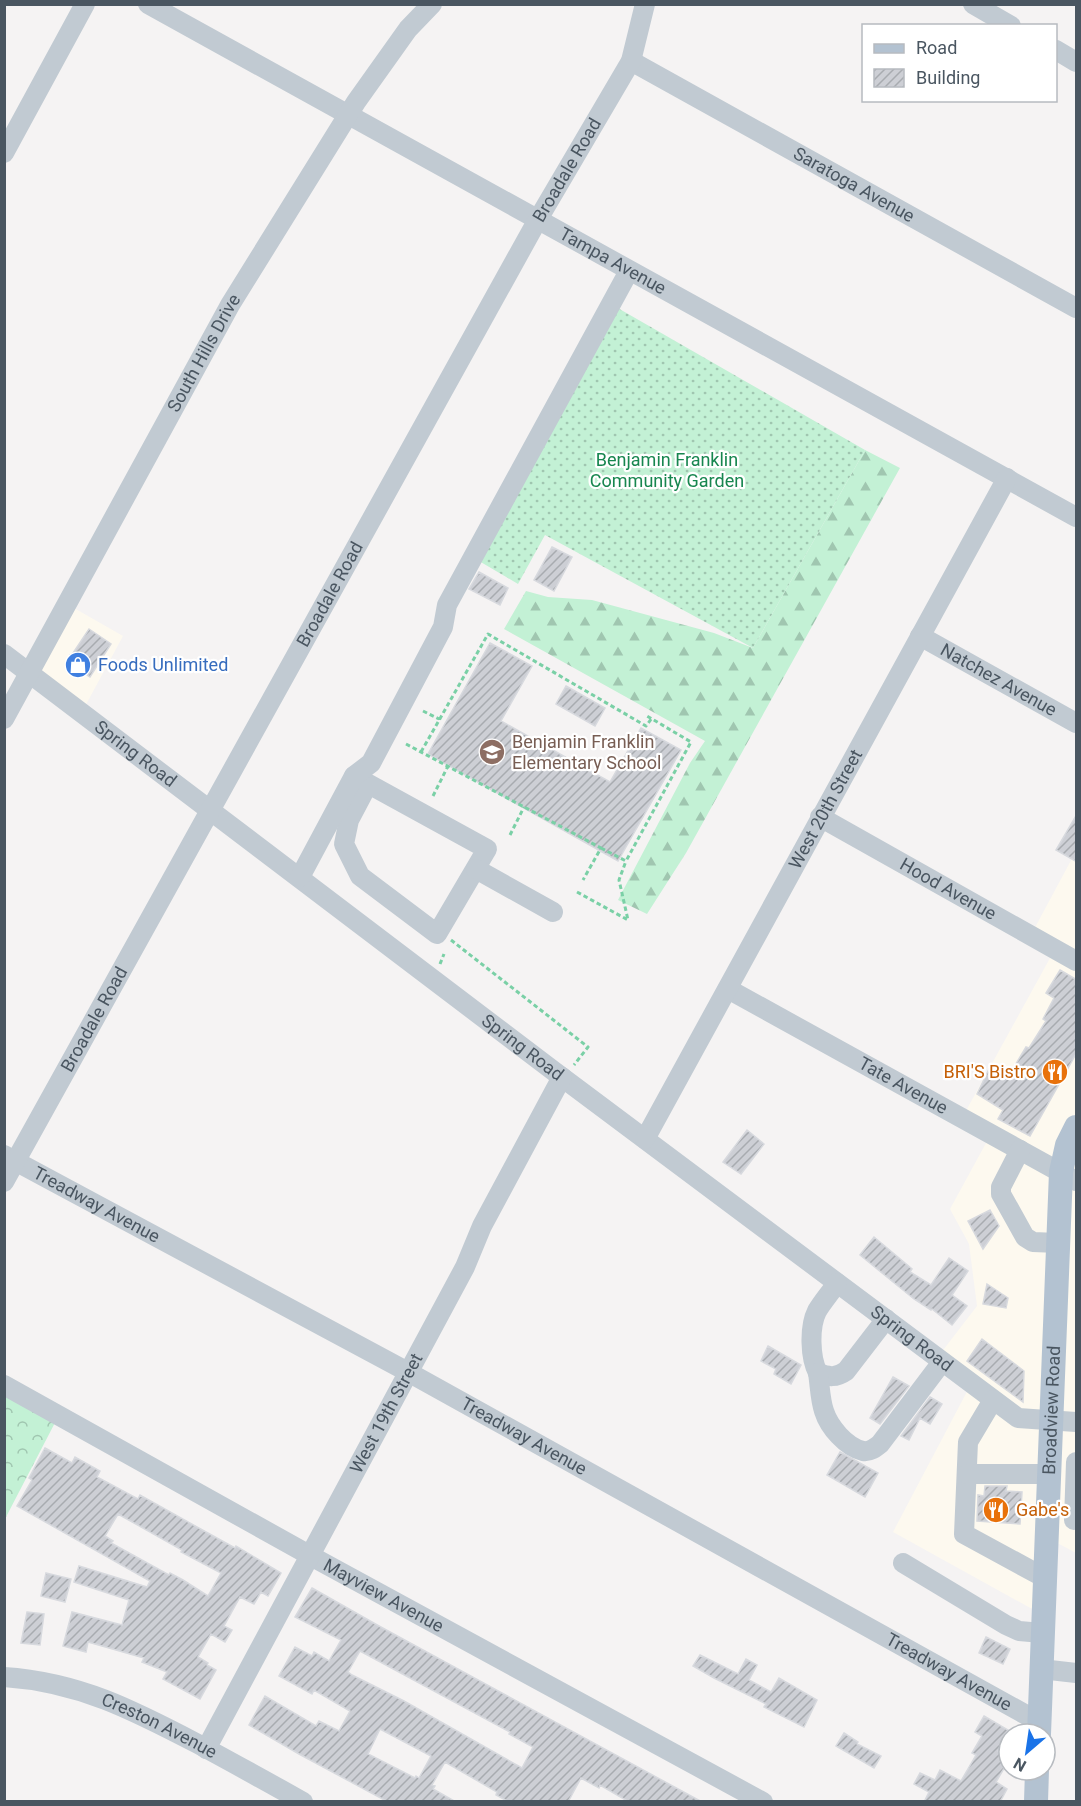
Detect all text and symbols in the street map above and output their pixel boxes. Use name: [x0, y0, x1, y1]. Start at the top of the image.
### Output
legend: [862, 24, 1057, 102]
text: Road: [916, 37, 957, 58]
text: Building: [916, 67, 980, 88]
street label: Broadale Road: [528, 114, 605, 226]
street label: Saratoga Avenue: [790, 142, 918, 226]
street label: Tampa Avenue: [556, 223, 670, 298]
street label: South Hills Drive: [163, 290, 244, 415]
park label: Benjamin Franklin Community Garden: [590, 449, 744, 491]
street label: Broadale Road: [292, 538, 367, 650]
street label: Natchez Avenue: [937, 639, 1061, 720]
shop icon: Foods Unlimited: [63, 650, 93, 680]
place label: Foods Unlimited: [98, 654, 228, 675]
street label: Spring Road: [91, 716, 181, 791]
place label: Benjamin Franklin Elementary School: [512, 731, 661, 773]
school or university icon: Benjamin Franklin Elementary School: [477, 737, 507, 767]
street label: West 20th Street: [784, 746, 866, 872]
street label: Hood Avenue: [897, 853, 1000, 924]
street label: Broadale Road: [56, 963, 131, 1075]
street label: Spring Road: [478, 1009, 568, 1085]
street label: Tate Avenue: [855, 1052, 951, 1118]
restaurant icon: BRI'S Bistro: [1040, 1057, 1070, 1087]
place label: BRI'S Bistro: [944, 1061, 1036, 1082]
street label: Treadway Avenue: [30, 1162, 164, 1247]
street label: Spring Road: [867, 1301, 957, 1376]
street label: Broadview Road: [1038, 1345, 1064, 1475]
street label: West 19th Street: [345, 1350, 427, 1477]
street label: Treadway Avenue: [457, 1392, 591, 1479]
restaurant icon: Gabe's: [981, 1495, 1011, 1525]
place label: Gabe's: [1016, 1499, 1069, 1520]
street label: Mayview Avenue: [320, 1554, 447, 1636]
street label: Treadway Avenue: [882, 1628, 1016, 1715]
street label: Creston Avenue: [99, 1688, 221, 1762]
north arrow: [997, 1722, 1057, 1782]
text: N: [1010, 1754, 1030, 1776]

